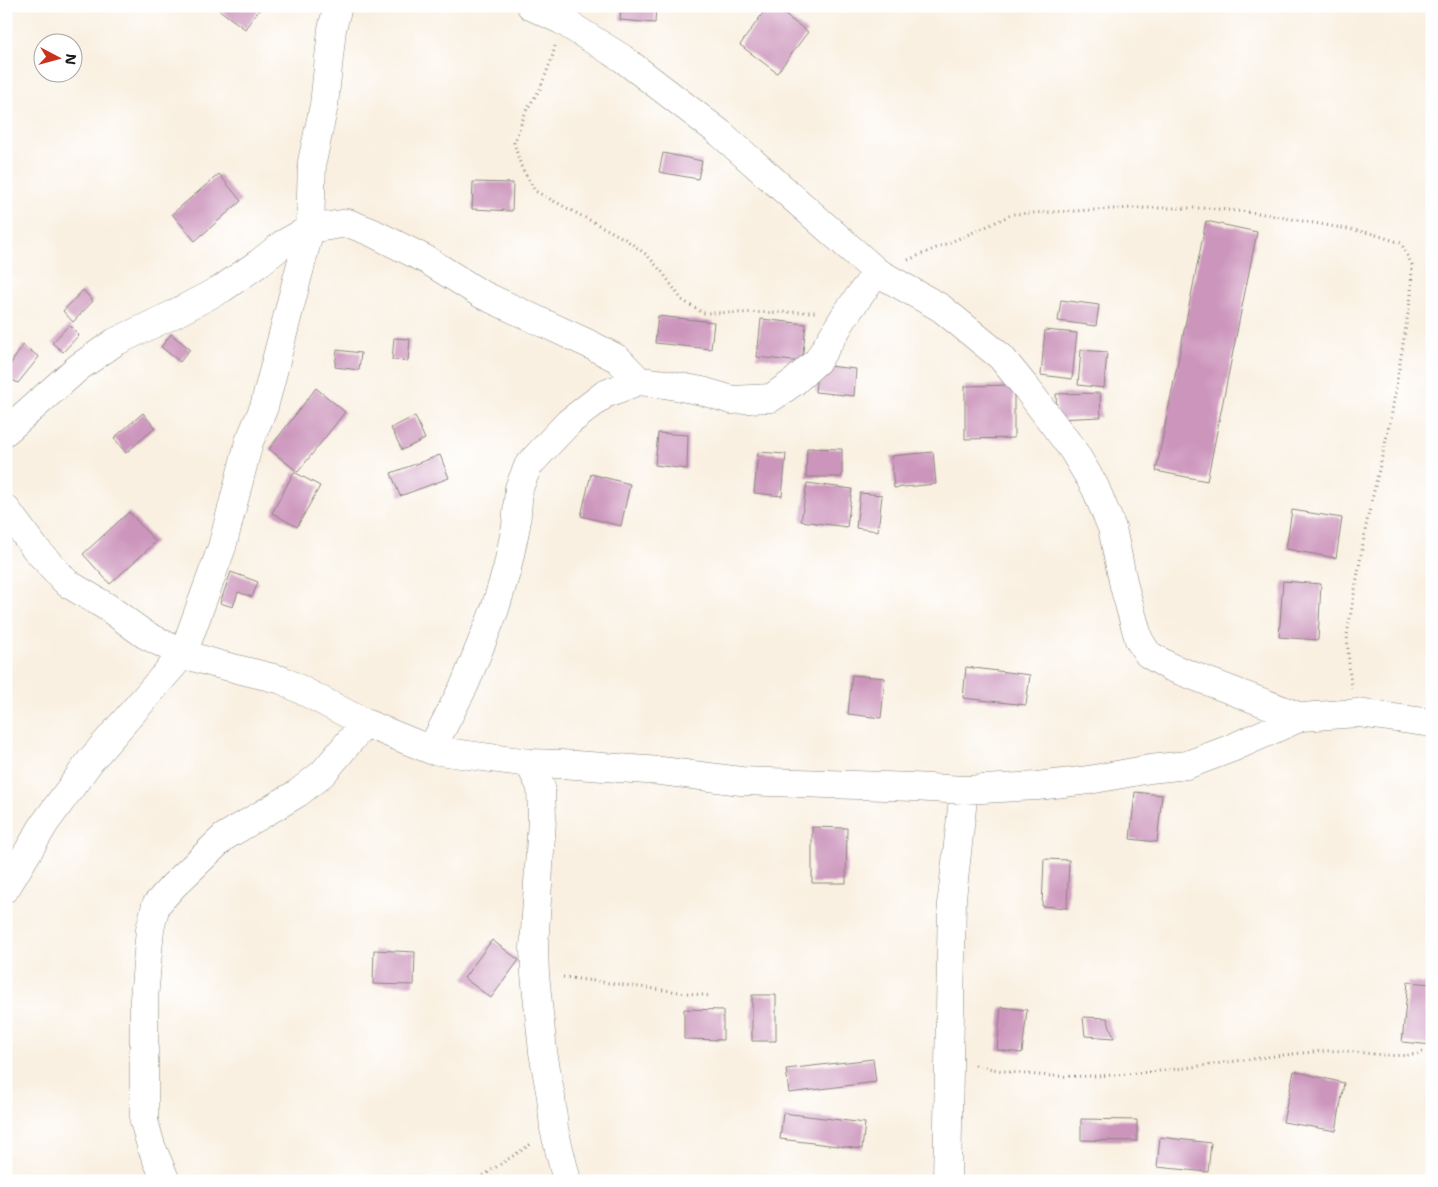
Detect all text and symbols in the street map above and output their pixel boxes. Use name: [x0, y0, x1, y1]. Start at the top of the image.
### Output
north arrow: [32, 32, 82, 82]
text: N: [61, 53, 80, 66]

